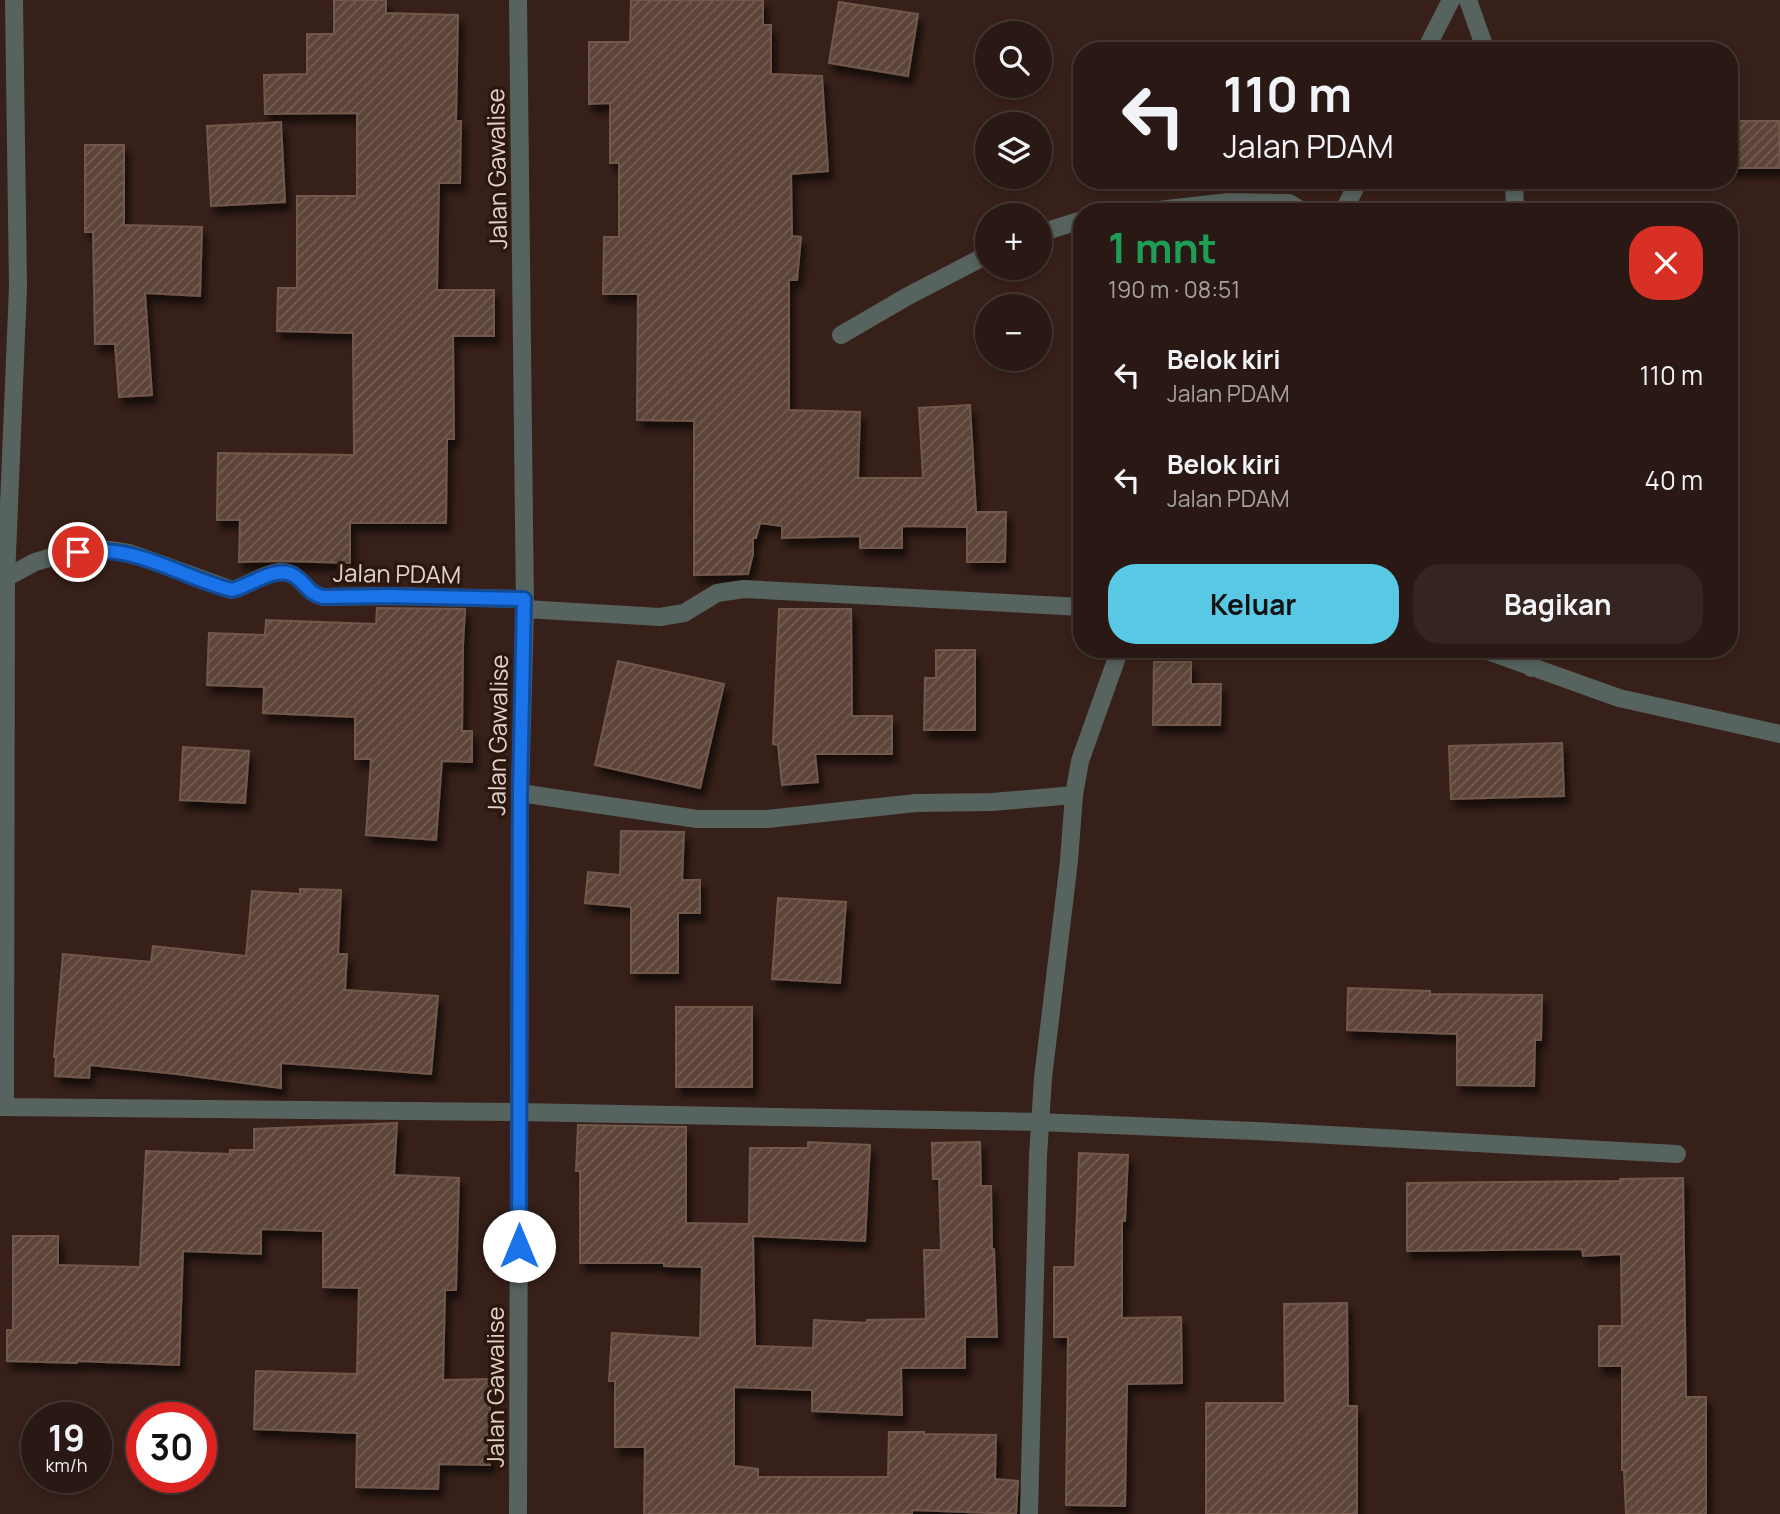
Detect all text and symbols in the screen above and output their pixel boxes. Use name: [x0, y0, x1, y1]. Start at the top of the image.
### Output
map controls: [975, 21, 1052, 371]
button: search: [975, 21, 1052, 98]
text: 110 m: [1223, 60, 1352, 127]
icon: left: [1108, 70, 1199, 161]
street label: Jalan Gawalise: [478, 88, 514, 250]
button: layers: [975, 112, 1052, 189]
text: Jalan PDAM: [1223, 124, 1394, 168]
button: +: [975, 203, 1052, 280]
text: 1 mnt: [1108, 218, 1217, 276]
button: close: [1629, 226, 1703, 300]
text: 190 m · 08:51: [1108, 273, 1240, 305]
button: −: [975, 294, 1052, 371]
text: Belok kiri: [1167, 341, 1281, 377]
icon: left: [1108, 356, 1146, 394]
text: 110 m: [1640, 357, 1703, 393]
text: Jalan PDAM: [1167, 377, 1290, 409]
text: Belok kiri: [1167, 446, 1281, 482]
icon: left: [1108, 461, 1146, 499]
text: 40 m: [1645, 462, 1703, 498]
text: Jalan PDAM: [1167, 482, 1290, 514]
pin: [48, 522, 108, 582]
icon: arrive: [59, 533, 97, 571]
street label: Jalan PDAM: [333, 555, 461, 591]
button: Keluar: [1108, 564, 1399, 644]
button: Bagikan: [1413, 564, 1703, 644]
street label: Jalan Gawalise: [479, 654, 515, 816]
position arrow: [482, 1209, 556, 1283]
street label: Jalan Gawalise: [478, 1306, 511, 1468]
speed limit sign: 30: [126, 1402, 217, 1493]
text: 19: [48, 1414, 85, 1462]
text: km/h: [46, 1453, 87, 1477]

